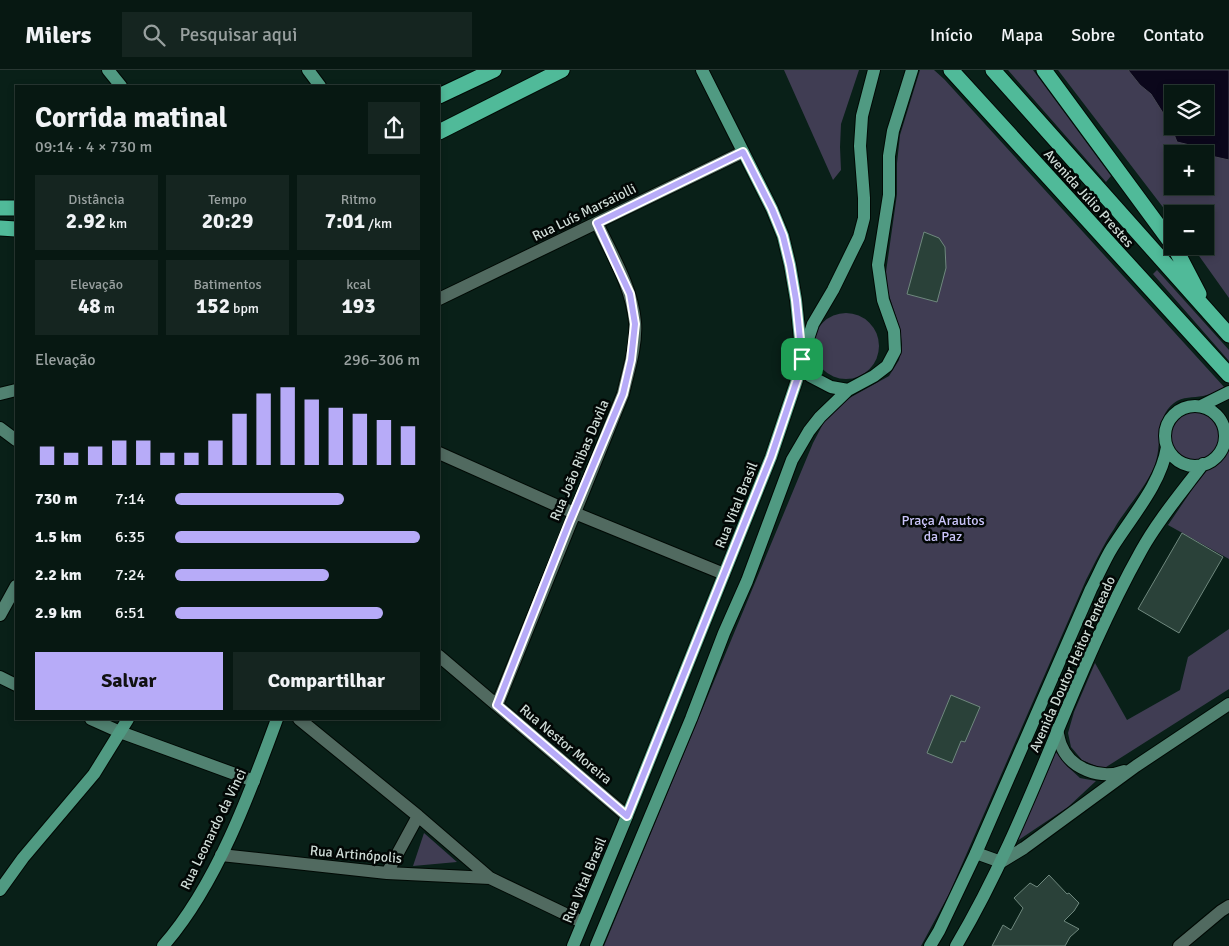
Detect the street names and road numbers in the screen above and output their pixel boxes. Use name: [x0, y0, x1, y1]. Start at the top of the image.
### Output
street label: Avenida Júlio Prestes: [1040, 146, 1137, 251]
street label: Rua Luís Marsaiolli: [530, 180, 639, 245]
street label: Rua João Ribas Davila: [546, 397, 613, 523]
street label: Rua Vital Brasil: [711, 460, 761, 551]
street label: Avenida Doutor Heitor Penteado: [1026, 573, 1119, 755]
street label: Rua Nestor Moreira: [516, 701, 615, 788]
street label: Rua Leonardo da Vinci: [177, 766, 250, 892]
street label: Rua Vital Brasil: [559, 835, 610, 926]
street label: Rua Artinópolis: [309, 842, 403, 867]

